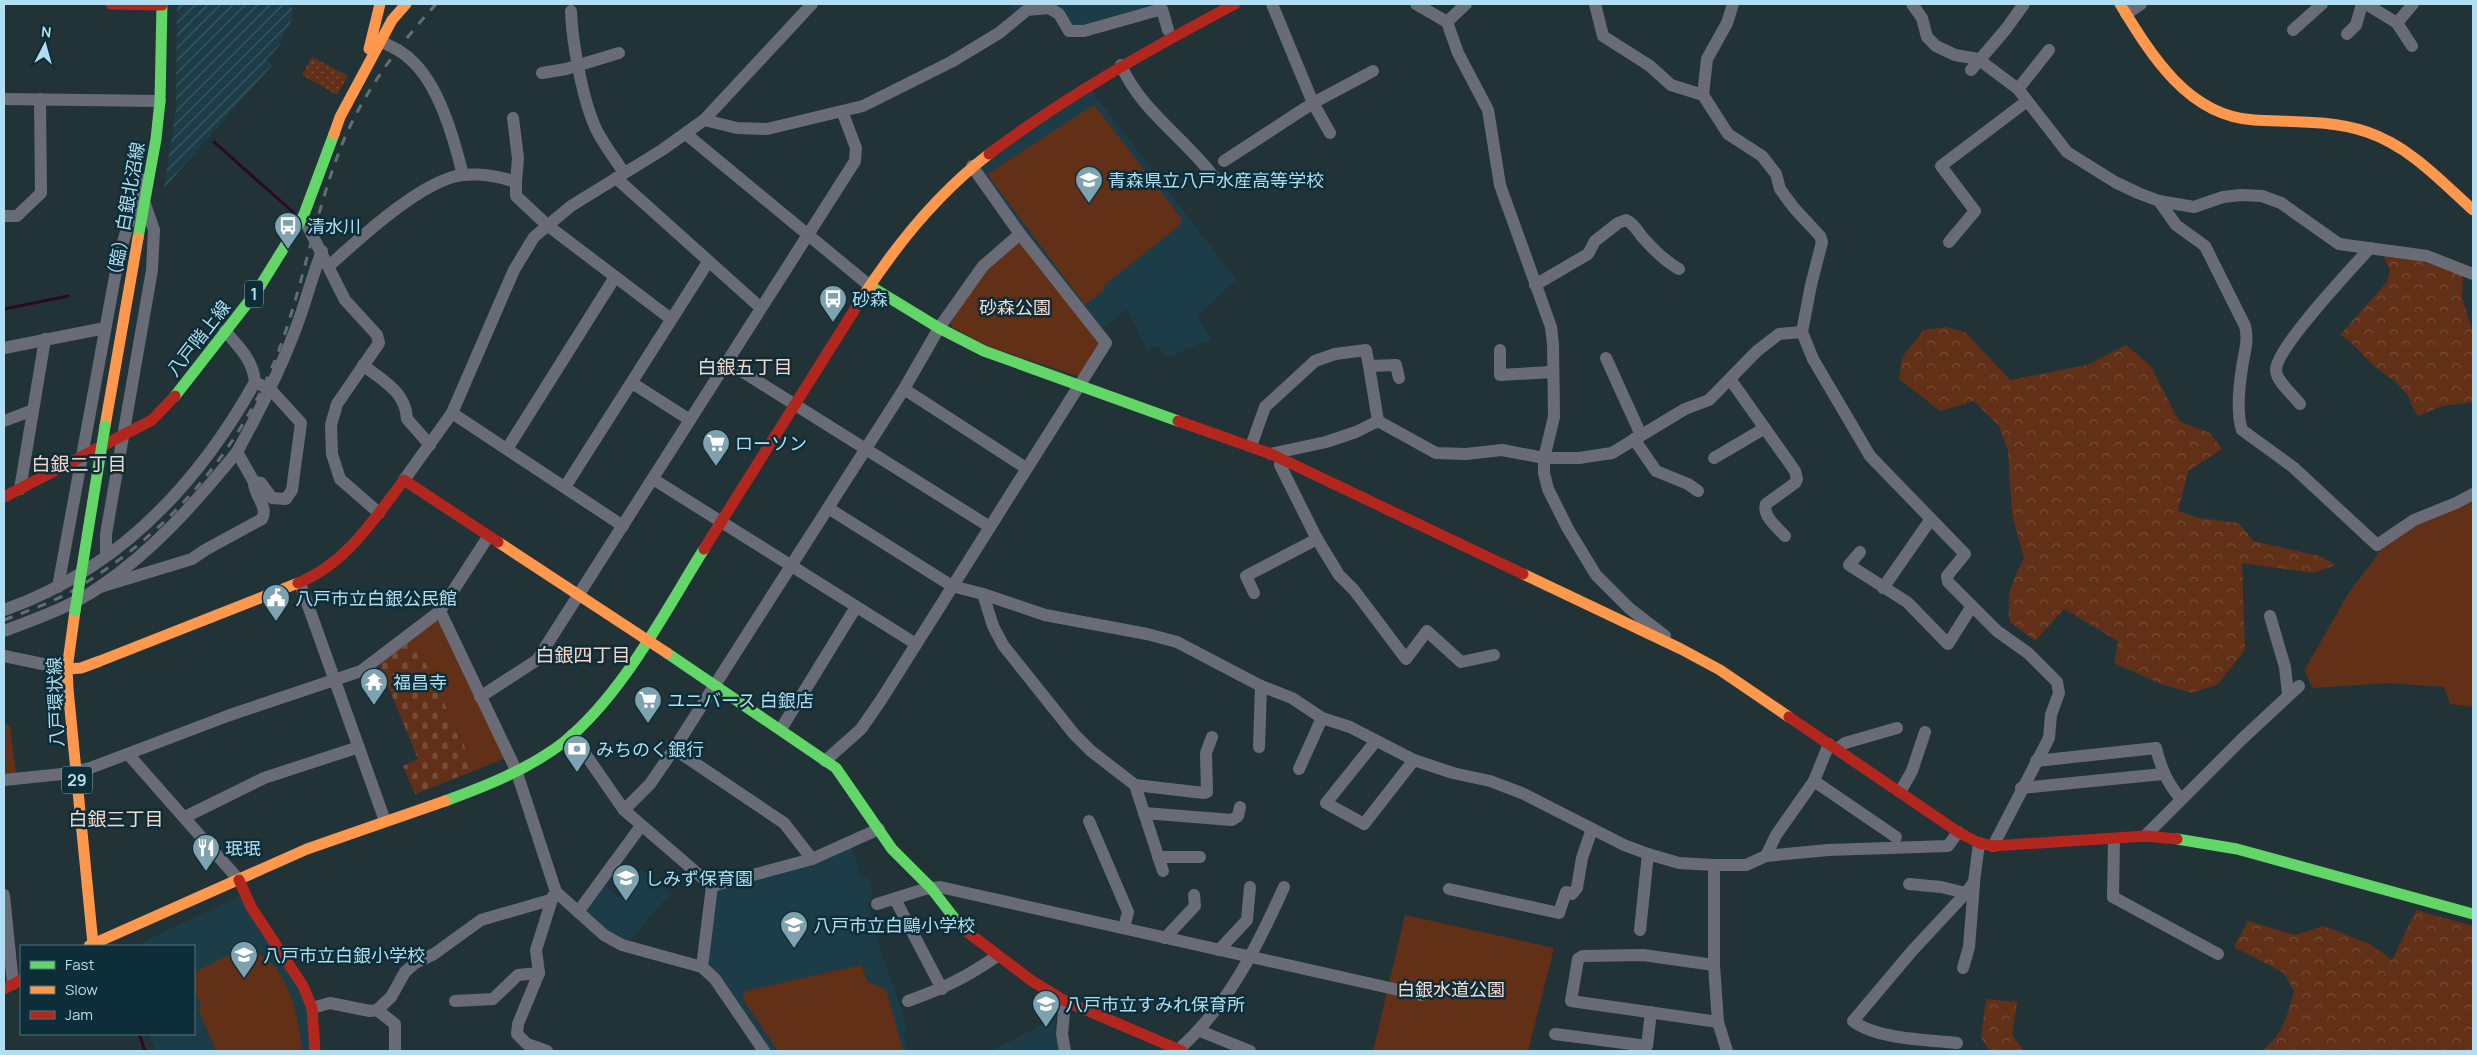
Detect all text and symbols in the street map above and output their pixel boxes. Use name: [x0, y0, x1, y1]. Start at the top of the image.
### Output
north arrow: [20, 20, 70, 70]
text: N: [40, 22, 52, 42]
street label: （臨）白銀北沼線: [101, 140, 149, 286]
school or university icon: 青森県立八戸水産高等学校: [1074, 165, 1104, 204]
place label: 青森県立八戸水産高等学校: [1108, 168, 1324, 192]
bus stop icon: 清水川: [273, 211, 303, 250]
place label: 清水川: [307, 214, 361, 238]
road number: 1: [245, 280, 263, 308]
bus stop icon: 砂森: [818, 284, 848, 323]
place label: 砂森: [852, 287, 888, 311]
street label: 八戸階上線: [161, 295, 235, 381]
park label: 砂森公園: [979, 295, 1051, 319]
district label: 白銀五丁目: [697, 354, 793, 380]
supermarket icon: ローソン: [701, 428, 731, 467]
place label: ローソン: [735, 431, 807, 455]
district label: 白銀二丁目: [31, 451, 127, 477]
public building icon: 八戸市立白銀公民館: [261, 583, 291, 622]
place label: 八戸市立白銀公民館: [295, 586, 457, 610]
district label: 白銀四丁目: [535, 642, 631, 668]
street label: 八戸環状線: [41, 657, 69, 747]
temple icon: 福昌寺: [359, 667, 389, 706]
place label: 福昌寺: [393, 670, 447, 694]
supermarket icon: ユニバース 白銀店: [633, 685, 663, 724]
place label: ユニバース 白銀店: [667, 688, 814, 712]
bank icon: みちのく銀行: [562, 734, 592, 773]
place label: みちのく銀行: [596, 737, 704, 761]
road number: 29: [62, 766, 92, 794]
district label: 白銀三丁目: [68, 806, 164, 832]
restaurant icon: 珉珉: [191, 833, 221, 872]
place label: 珉珉: [225, 836, 261, 860]
school or university icon: しみず保育園: [611, 863, 641, 902]
place label: しみず保育園: [645, 866, 753, 890]
school or university icon: 八戸市立白鷗小学校: [779, 910, 809, 949]
place label: 八戸市立白鷗小学校: [813, 913, 975, 937]
school or university icon: 八戸市立白銀小学校: [229, 940, 259, 979]
place label: 八戸市立白銀小学校: [263, 943, 425, 967]
legend: [20, 945, 195, 1035]
text: Fast: [65, 954, 94, 975]
park label: 白銀水道公園: [1397, 977, 1505, 1001]
text: Slow: [65, 979, 98, 1000]
school or university icon: 八戸市立すみれ保育所: [1031, 989, 1061, 1028]
place label: 八戸市立すみれ保育所: [1065, 992, 1245, 1016]
text: Jam: [65, 1004, 93, 1025]

